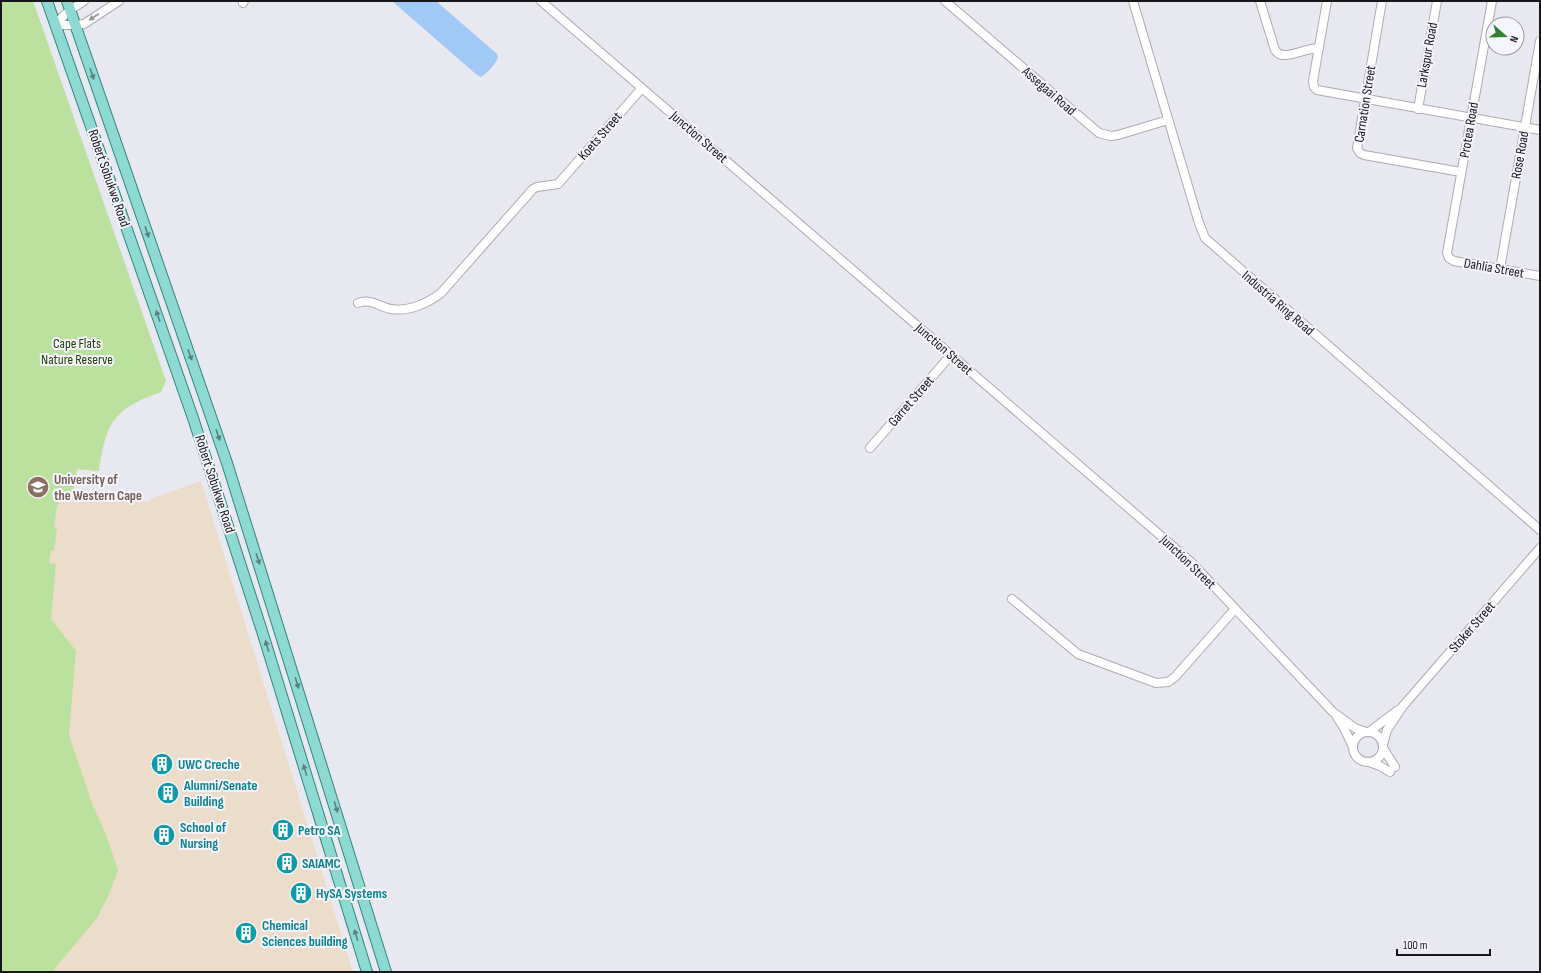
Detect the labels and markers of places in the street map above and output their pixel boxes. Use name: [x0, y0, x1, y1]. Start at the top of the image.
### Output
place label: University of the Western Cape: [54, 471, 142, 504]
school or university icon: University of the Western Cape: [25, 474, 51, 500]
building icon: UWC Creche: [149, 751, 175, 777]
place label: UWC Creche: [178, 756, 240, 773]
place label: Alumni/Senate Building: [183, 777, 258, 810]
building icon: Alumni/Senate Building: [155, 780, 181, 806]
building icon: Petro SA: [270, 817, 296, 843]
place label: School of Nursing: [180, 819, 227, 852]
building icon: School of Nursing: [151, 822, 177, 848]
place label: Petro SA: [298, 822, 341, 839]
building icon: SAIAMC: [274, 850, 300, 876]
place label: SAIAMC: [302, 855, 341, 872]
building icon: HySA Systems: [288, 880, 314, 906]
place label: HySA Systems: [316, 885, 387, 902]
place label: Chemical Sciences building: [262, 917, 348, 950]
building icon: Chemical Sciences building: [233, 920, 259, 946]

